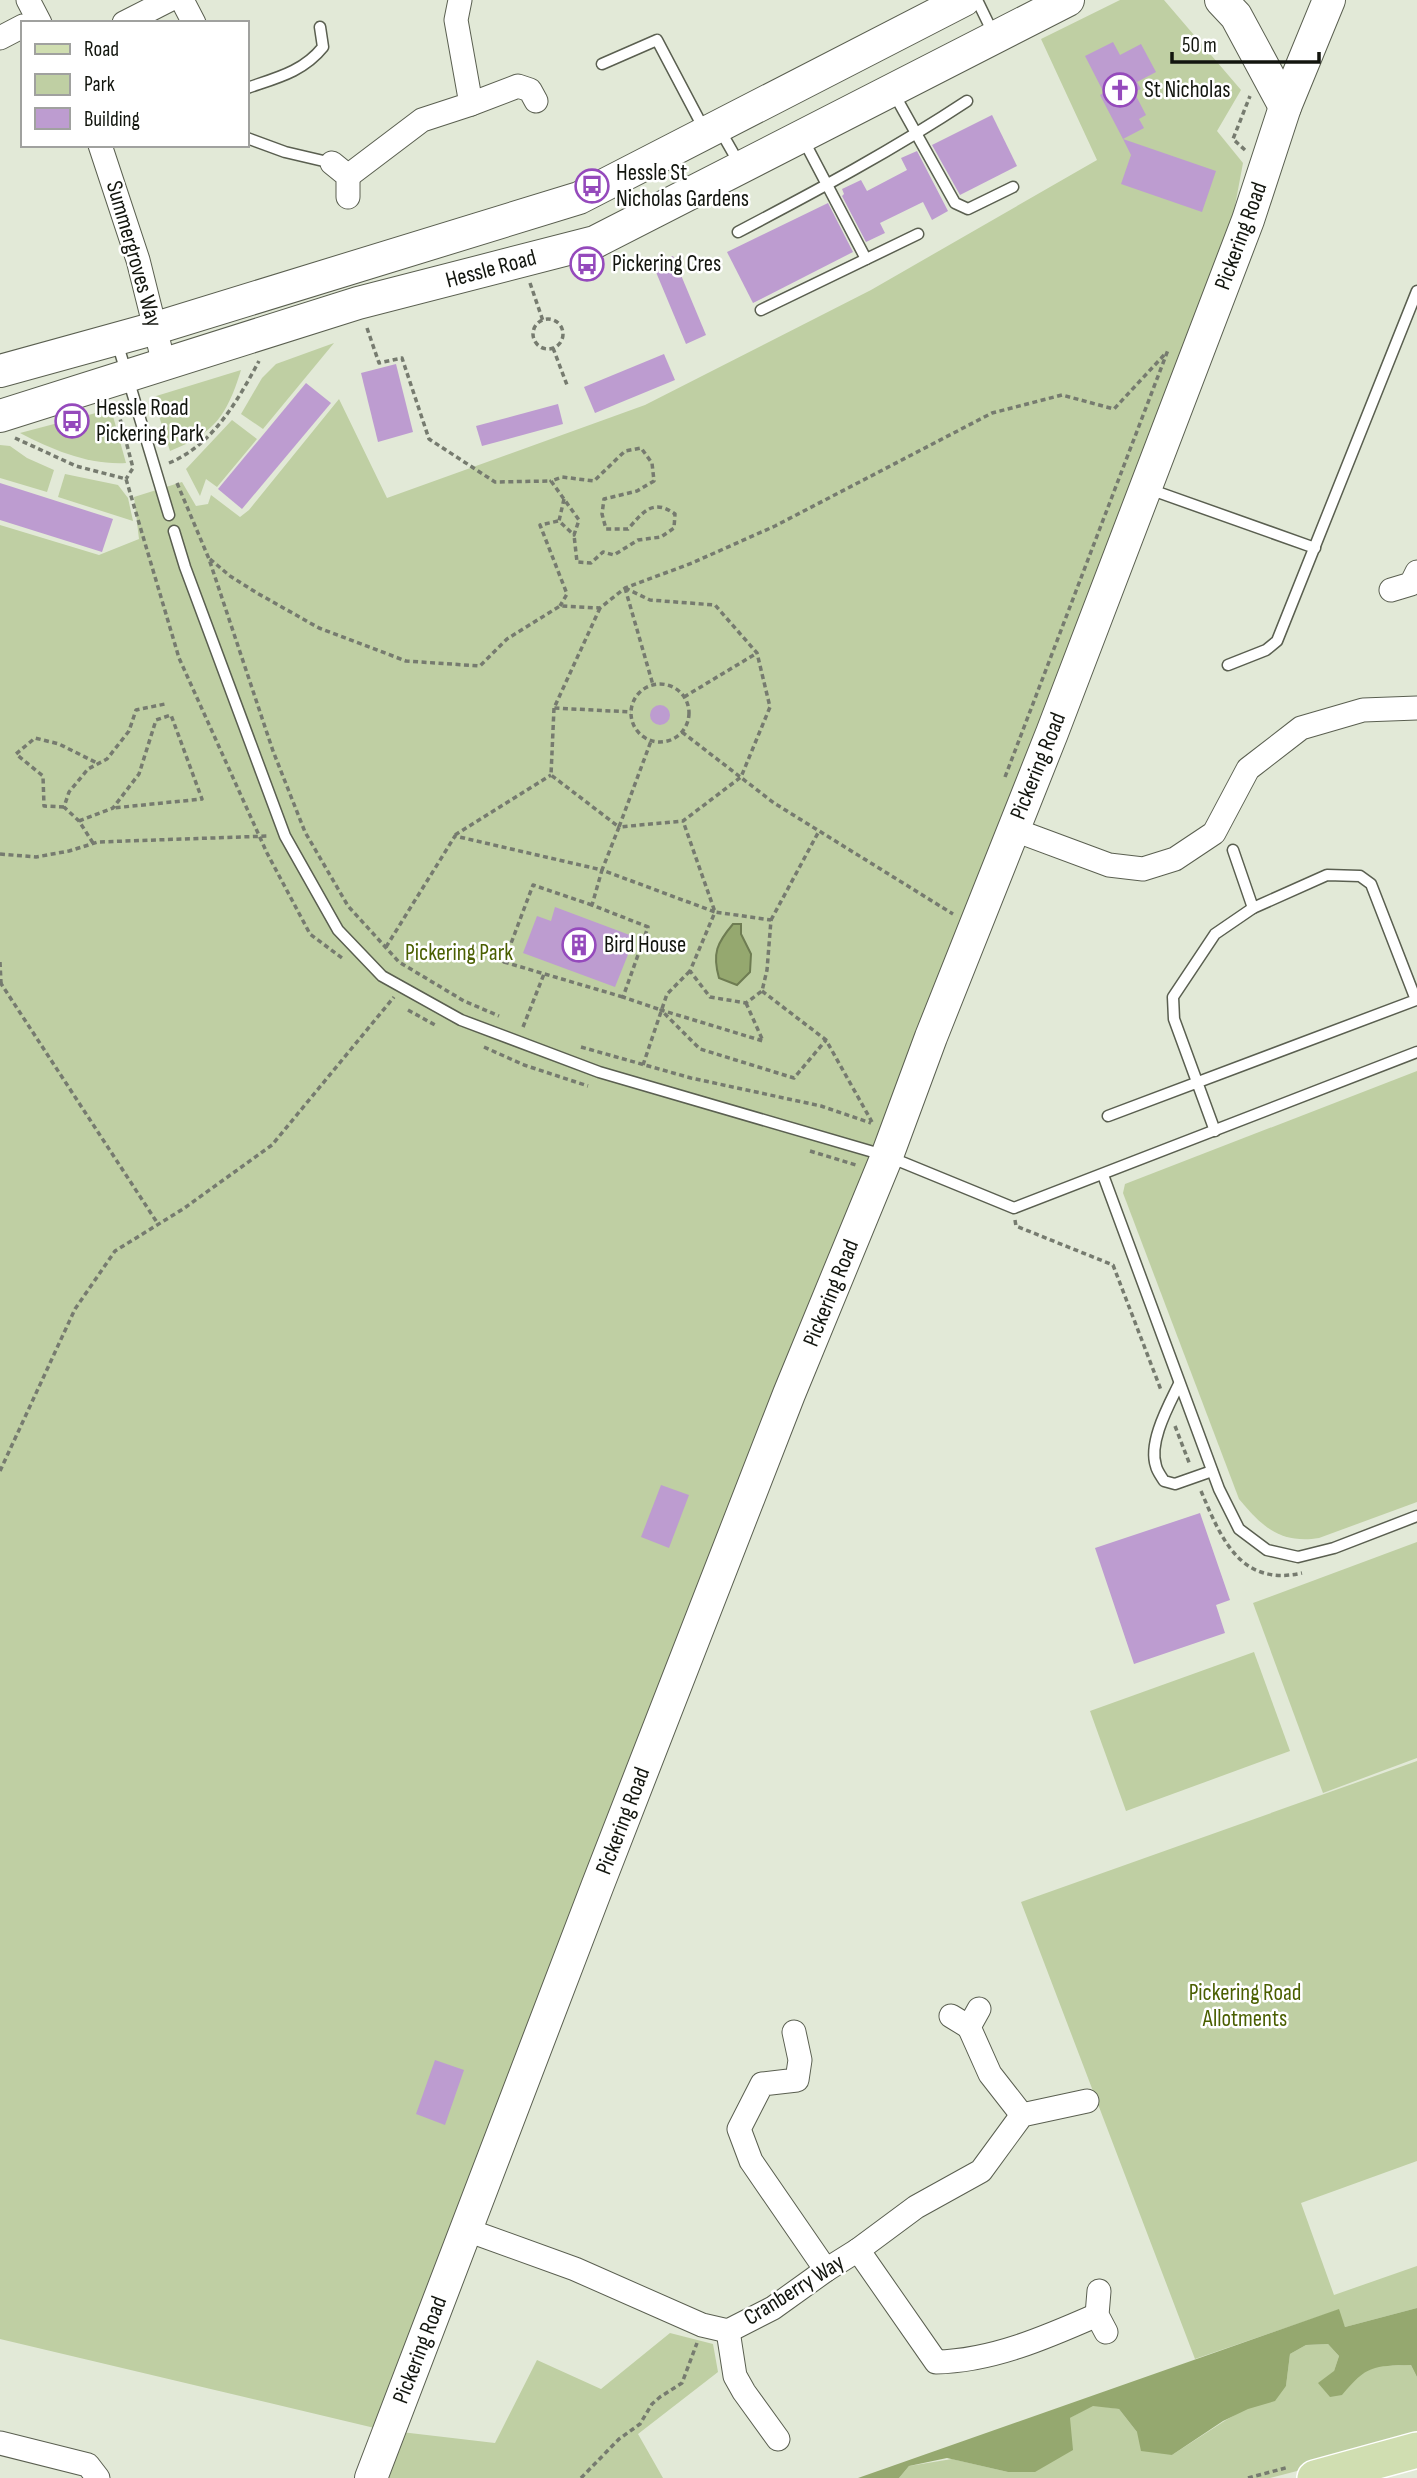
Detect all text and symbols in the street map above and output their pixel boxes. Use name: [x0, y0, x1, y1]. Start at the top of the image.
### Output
legend: [21, 21, 248, 147]
scale bar: [1172, 21, 1319, 65]
text: 50 m: [1182, 33, 1217, 58]
text: Road: [84, 37, 119, 62]
church icon: St Nicholas: [1101, 71, 1139, 109]
text: Park: [84, 72, 115, 97]
place label: St Nicholas: [1144, 76, 1231, 104]
text: Building: [84, 107, 140, 132]
place label: Hessle St Nicholas Gardens: [616, 159, 749, 213]
bus stop icon: Hessle St Nicholas Gardens: [573, 167, 611, 205]
street label: Summergroves Way: [100, 178, 168, 330]
street label: Pickering Road: [1209, 178, 1273, 294]
street label: Hessle Road: [443, 243, 539, 295]
bus stop icon: Pickering Cres: [568, 245, 606, 283]
place label: Pickering Cres: [612, 250, 721, 278]
place label: Hessle Road Pickering Park: [96, 394, 204, 448]
bus stop icon: Hessle Road Pickering Park: [53, 402, 91, 440]
street label: Pickering Road: [1004, 708, 1072, 824]
building icon: Bird House: [560, 926, 598, 964]
place label: Bird House: [604, 931, 686, 959]
park label: Pickering Park: [405, 939, 513, 967]
street label: Pickering Road: [797, 1235, 865, 1351]
street label: Pickering Road: [590, 1763, 656, 1879]
park label: Pickering Road Allotments: [1189, 1979, 1301, 2033]
street label: Cranberry Way: [739, 2248, 849, 2332]
street label: Pickering Road: [387, 2292, 453, 2408]

